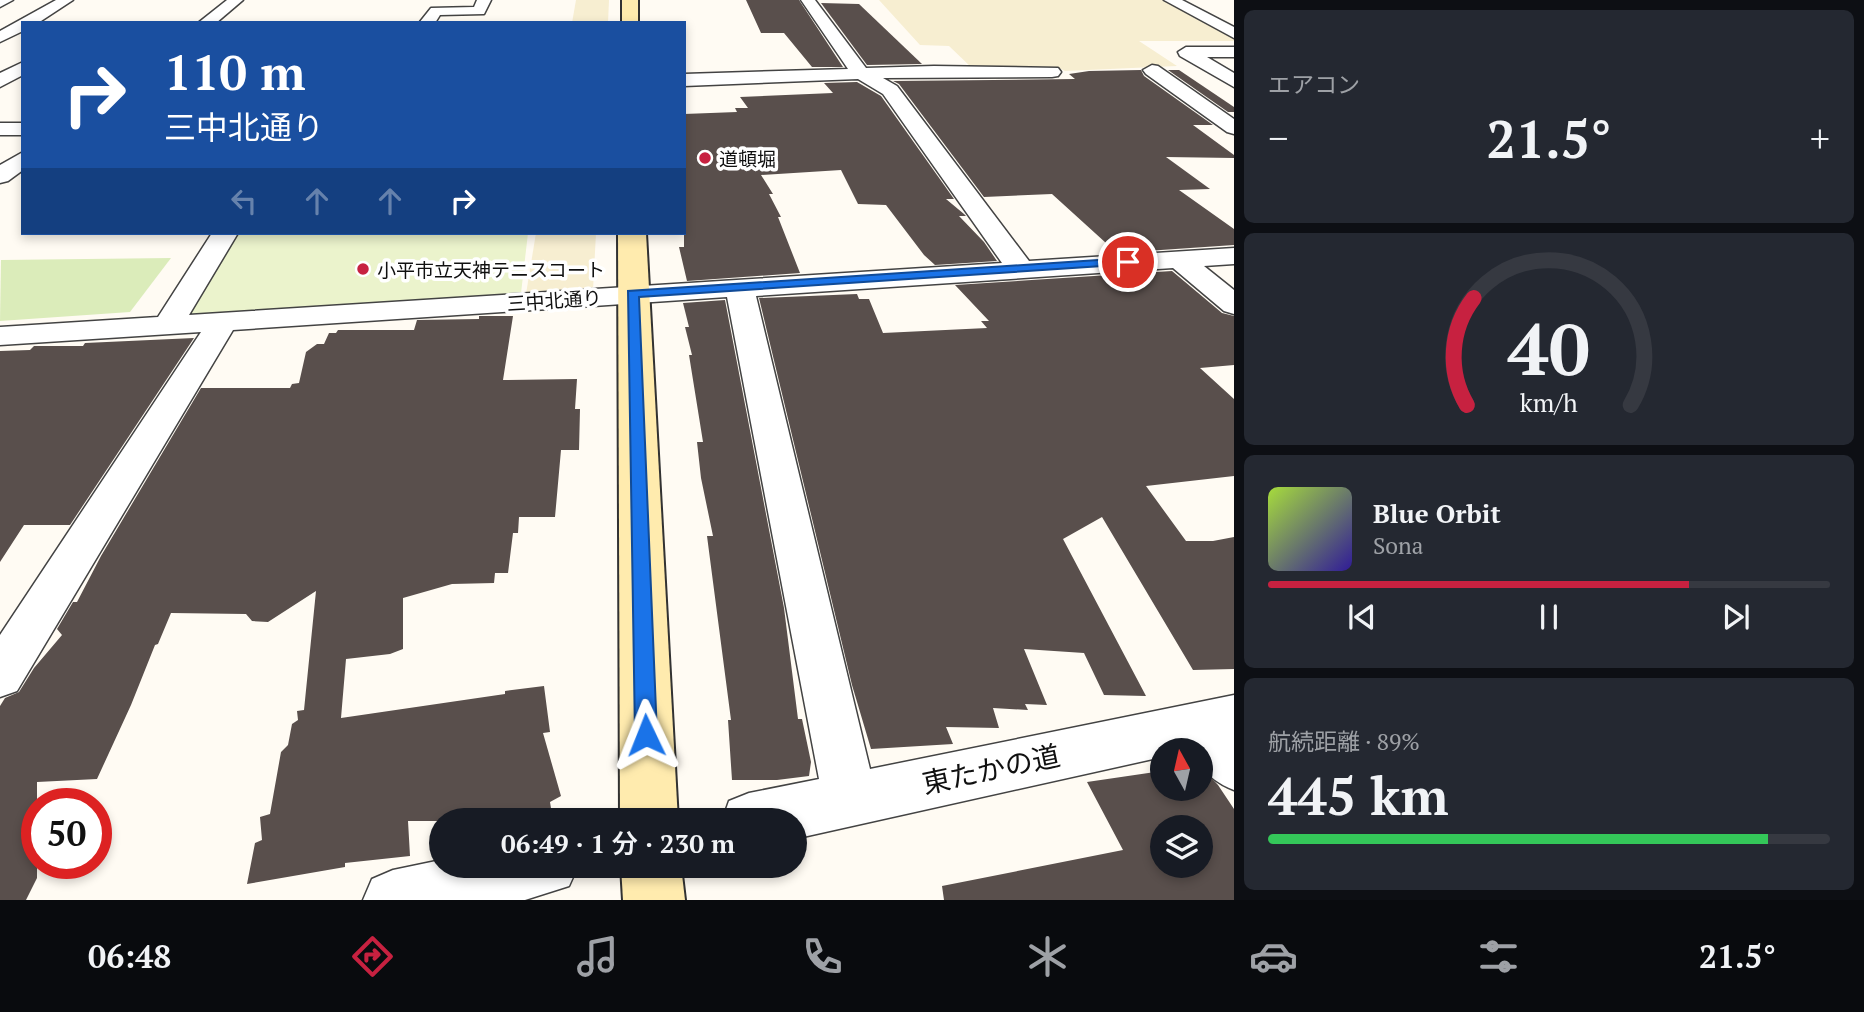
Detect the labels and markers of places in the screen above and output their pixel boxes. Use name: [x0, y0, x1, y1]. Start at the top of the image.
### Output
place label: 道頓堀: [719, 146, 776, 171]
marker: 道頓堀: [697, 150, 713, 166]
pin: [1098, 232, 1158, 292]
place label: 小平市立天神テニスコート: [377, 257, 605, 282]
marker: 小平市立天神テニスコート: [355, 261, 371, 277]

